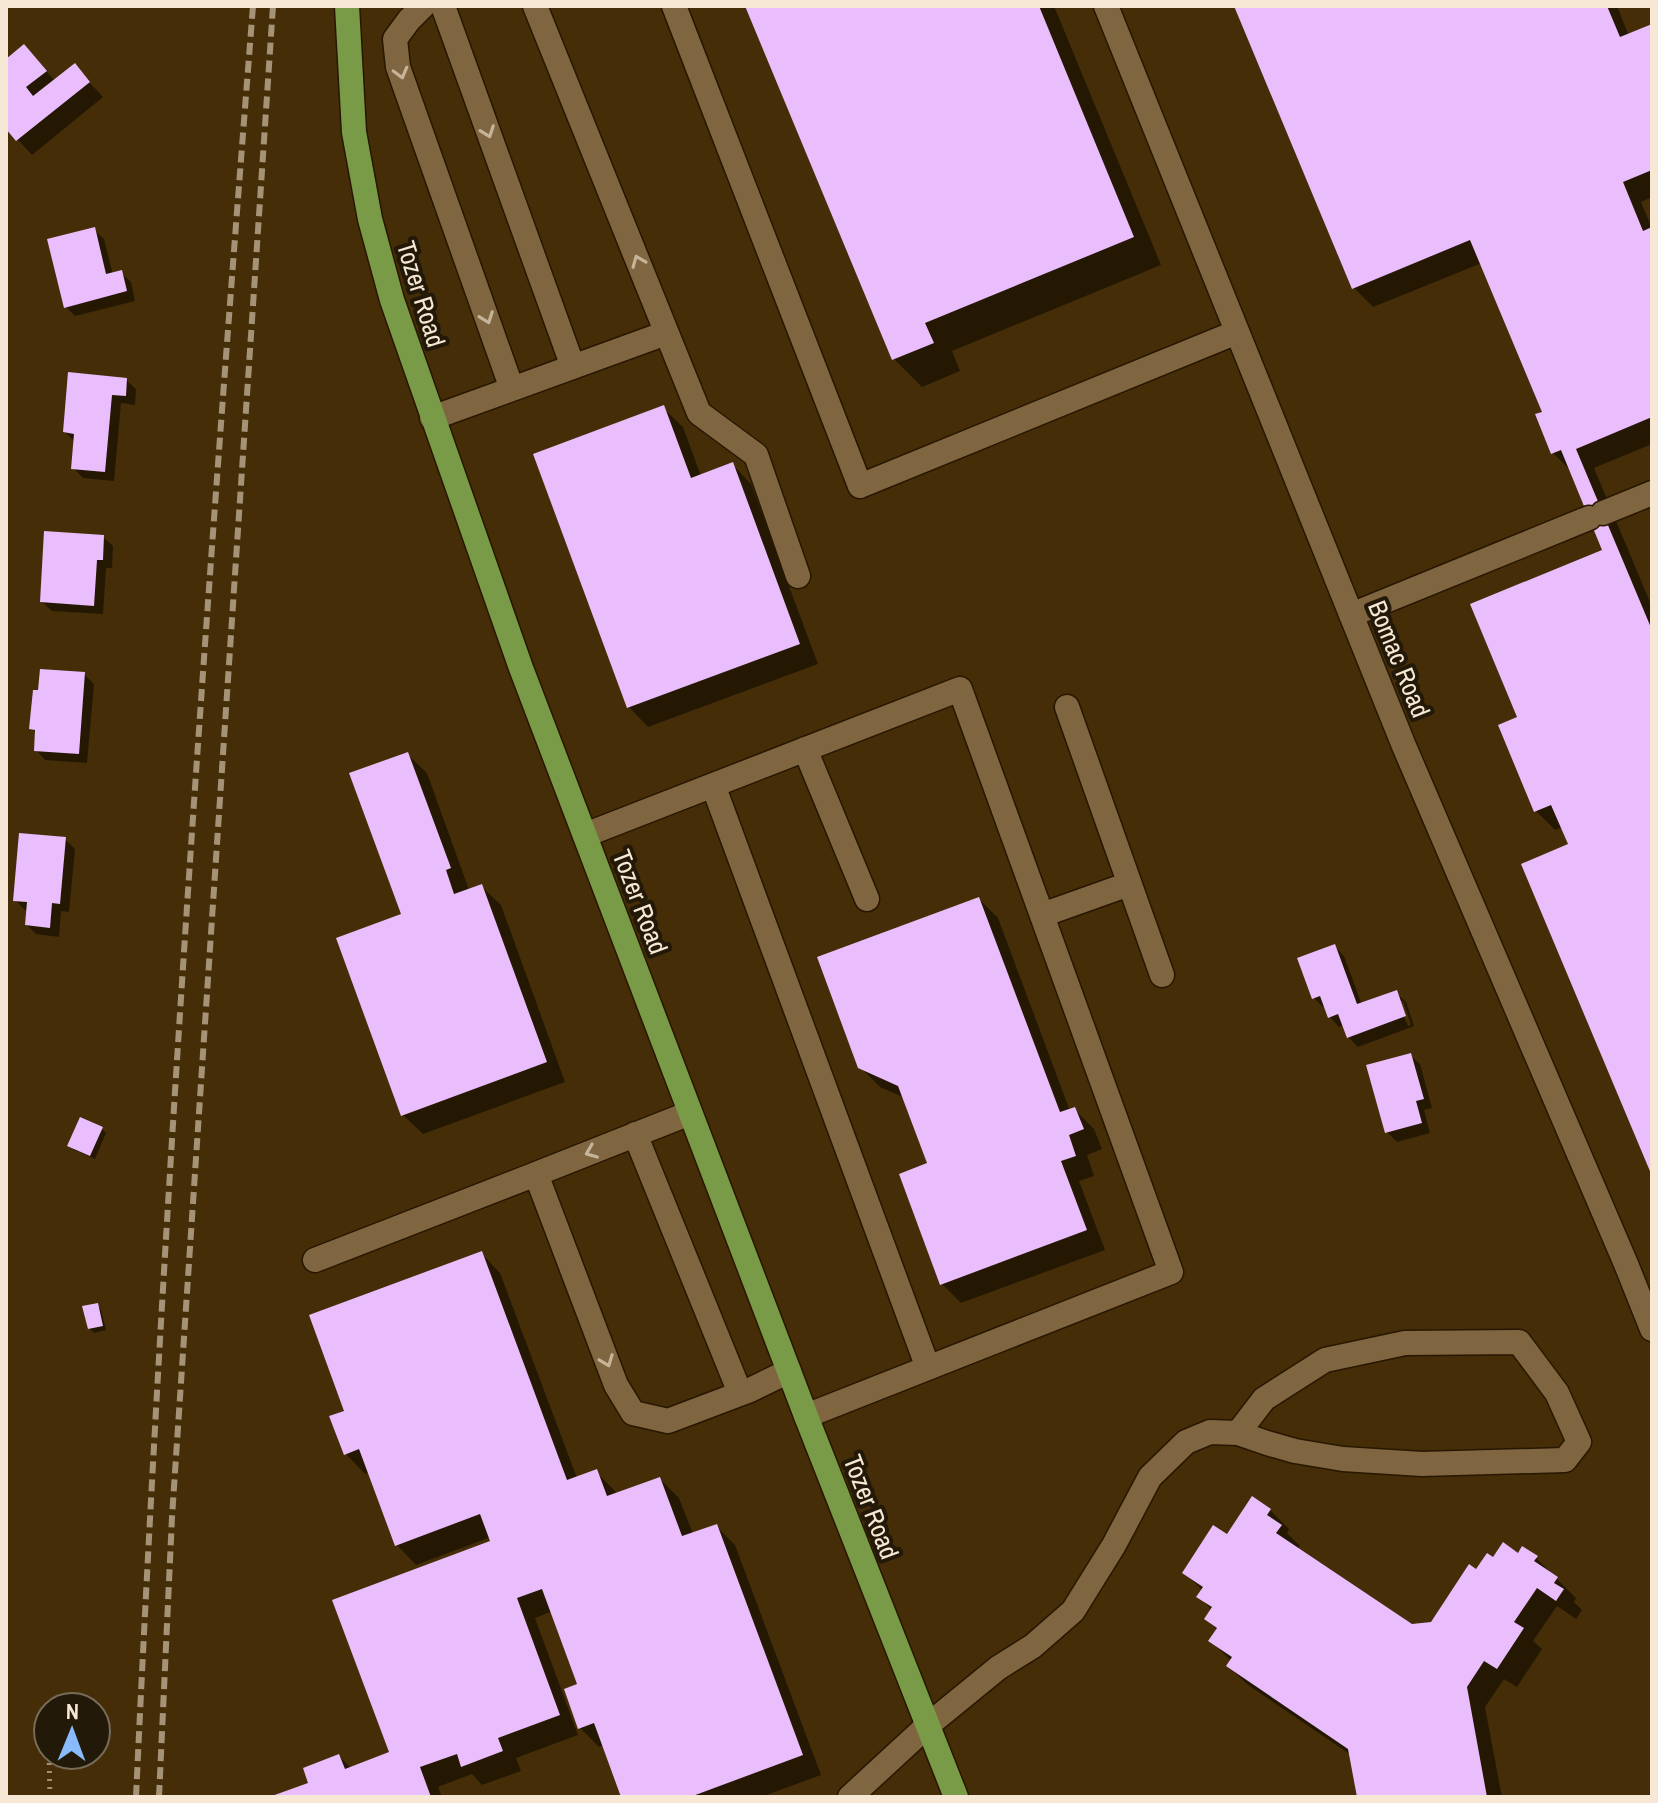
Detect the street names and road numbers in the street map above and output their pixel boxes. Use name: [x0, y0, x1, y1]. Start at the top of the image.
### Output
street label: Tozer Road: [389, 237, 454, 351]
street label: Bomac Road: [1360, 595, 1439, 723]
street label: Tozer Road: [605, 845, 676, 959]
street label: Tozer Road: [836, 1450, 907, 1564]

